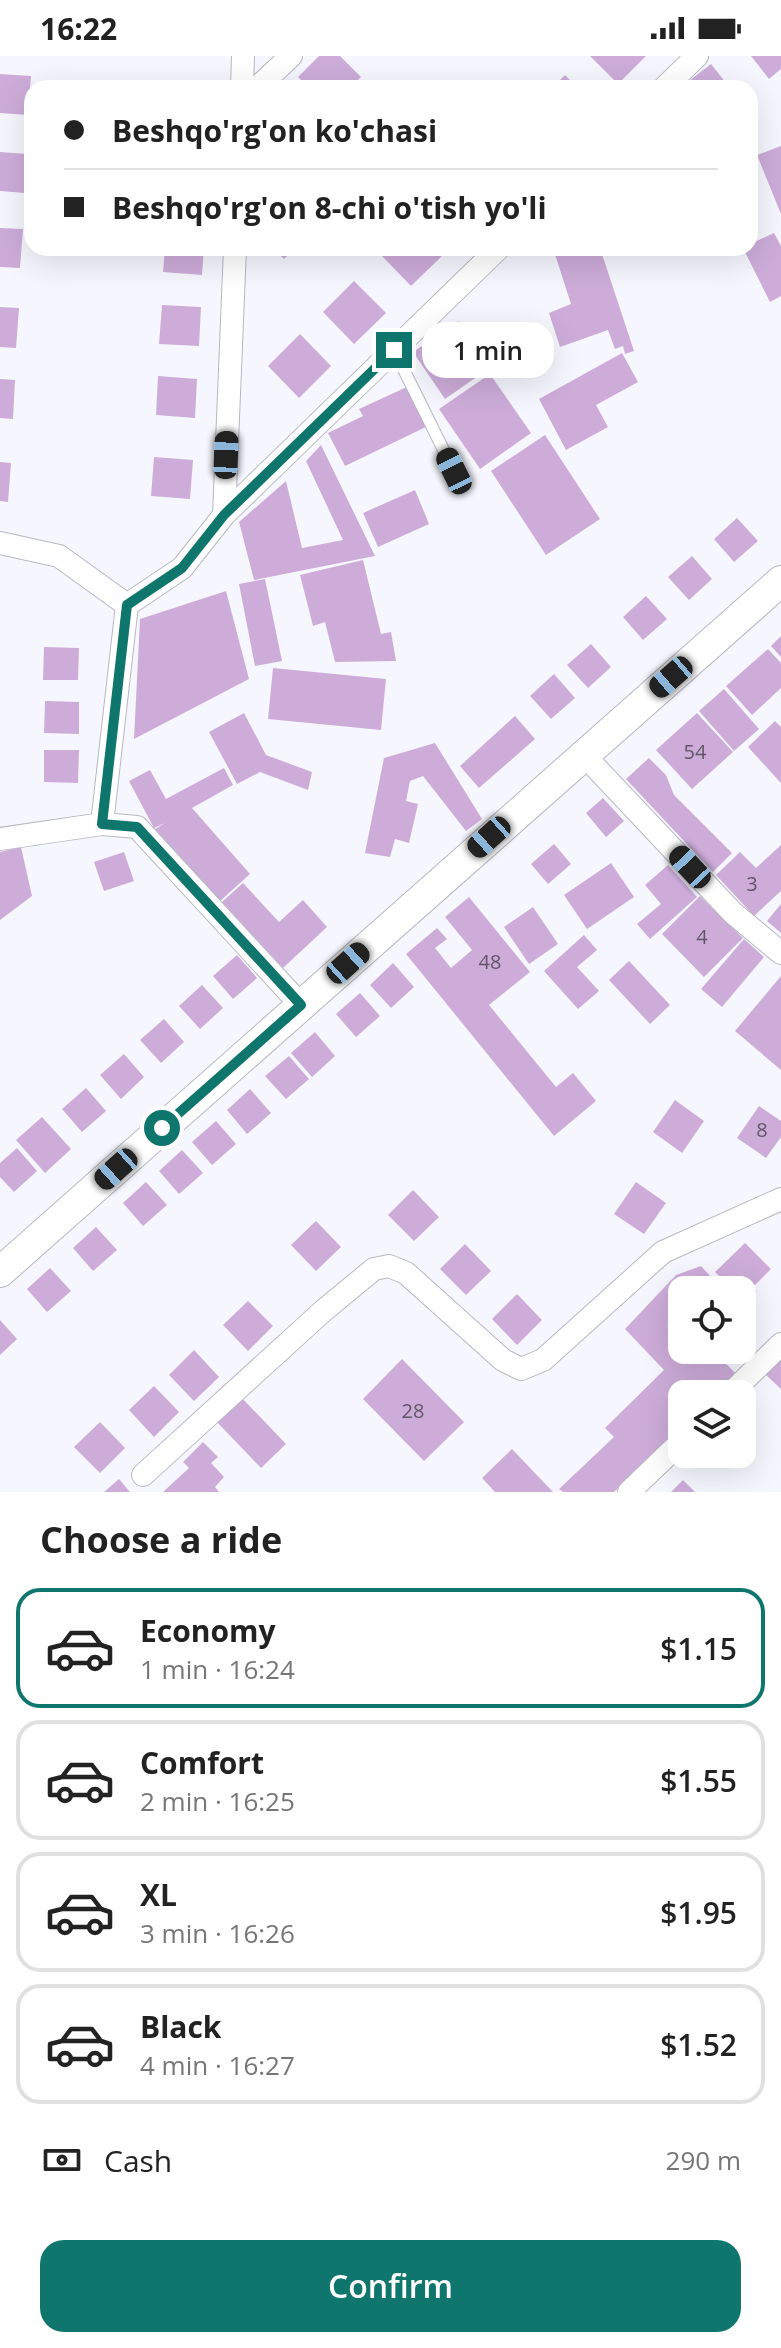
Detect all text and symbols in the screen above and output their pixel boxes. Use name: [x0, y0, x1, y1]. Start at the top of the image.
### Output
text: 16:22: [40, 8, 117, 49]
text: Beshqo'rg'on ko'chasi: [112, 110, 437, 151]
text: Beshqo'rg'on 8-chi o'tish yo'li: [112, 187, 547, 228]
callout: 1 min: [422, 322, 554, 378]
route end: [376, 332, 412, 368]
text: 1 min: [453, 332, 523, 368]
car: [213, 431, 239, 479]
car: [433, 444, 475, 498]
car: [645, 652, 697, 702]
house number: 54: [684, 738, 707, 765]
car: [463, 812, 515, 862]
car: [665, 841, 715, 893]
house number: 3: [746, 870, 758, 897]
house number: 4: [696, 923, 708, 950]
car: [322, 938, 374, 988]
house number: 48: [479, 948, 501, 975]
route start: [144, 1110, 180, 1146]
house number: 8: [756, 1116, 768, 1143]
car: [90, 1144, 142, 1194]
map controls: [668, 1276, 756, 1468]
button: locate: [668, 1276, 756, 1364]
button: layers: [668, 1380, 756, 1468]
house number: 28: [402, 1397, 424, 1424]
text: Choose a ride: [40, 1515, 282, 1564]
text: Economy: [140, 1610, 276, 1651]
icon: car: [44, 1612, 116, 1684]
text: $1.15: [660, 1628, 737, 1669]
text: 1 min · 16:24: [140, 1651, 295, 1687]
text: Comfort: [140, 1742, 264, 1783]
icon: car: [44, 1744, 116, 1816]
text: $1.55: [660, 1760, 737, 1801]
text: 2 min · 16:25: [140, 1783, 295, 1819]
text: XL: [140, 1874, 177, 1915]
icon: car: [44, 1876, 116, 1948]
text: $1.95: [660, 1892, 737, 1933]
text: 3 min · 16:26: [140, 1915, 295, 1951]
text: Black: [140, 2006, 221, 2047]
icon: car: [44, 2008, 116, 2080]
text: $1.52: [660, 2024, 737, 2065]
text: 4 min · 16:27: [140, 2047, 295, 2083]
icon: cash: [40, 2138, 84, 2182]
text: Cash: [104, 2140, 172, 2181]
text: 290 m: [666, 2142, 741, 2178]
button: Confirm: [40, 2240, 741, 2332]

